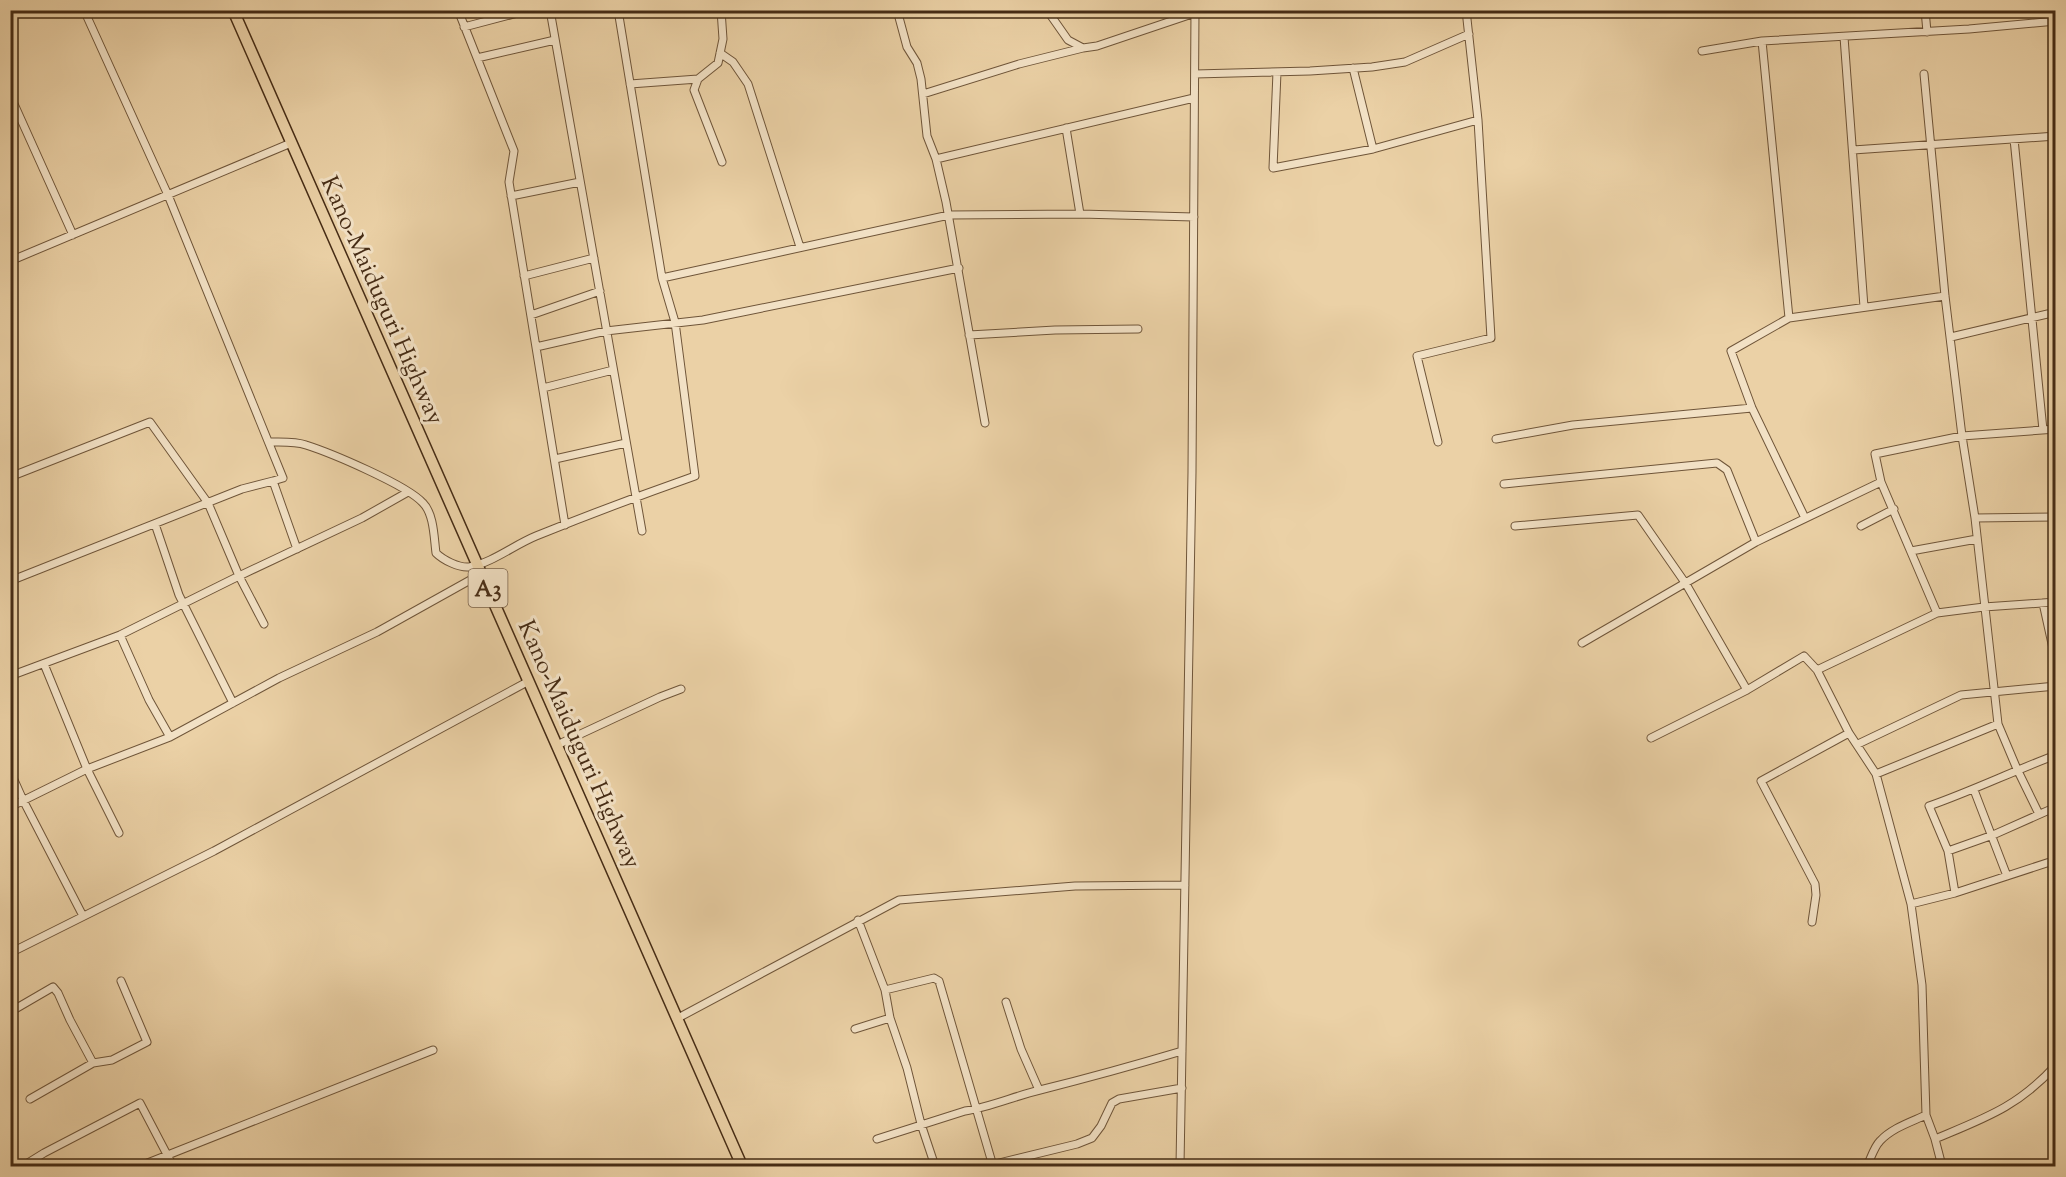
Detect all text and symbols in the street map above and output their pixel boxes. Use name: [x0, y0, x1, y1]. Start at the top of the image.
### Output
street label: Kano-Maiduguri Highway: [311, 171, 451, 430]
road number: A3: [468, 569, 508, 607]
street label: Kano-Maiduguri Highway: [508, 615, 648, 874]

